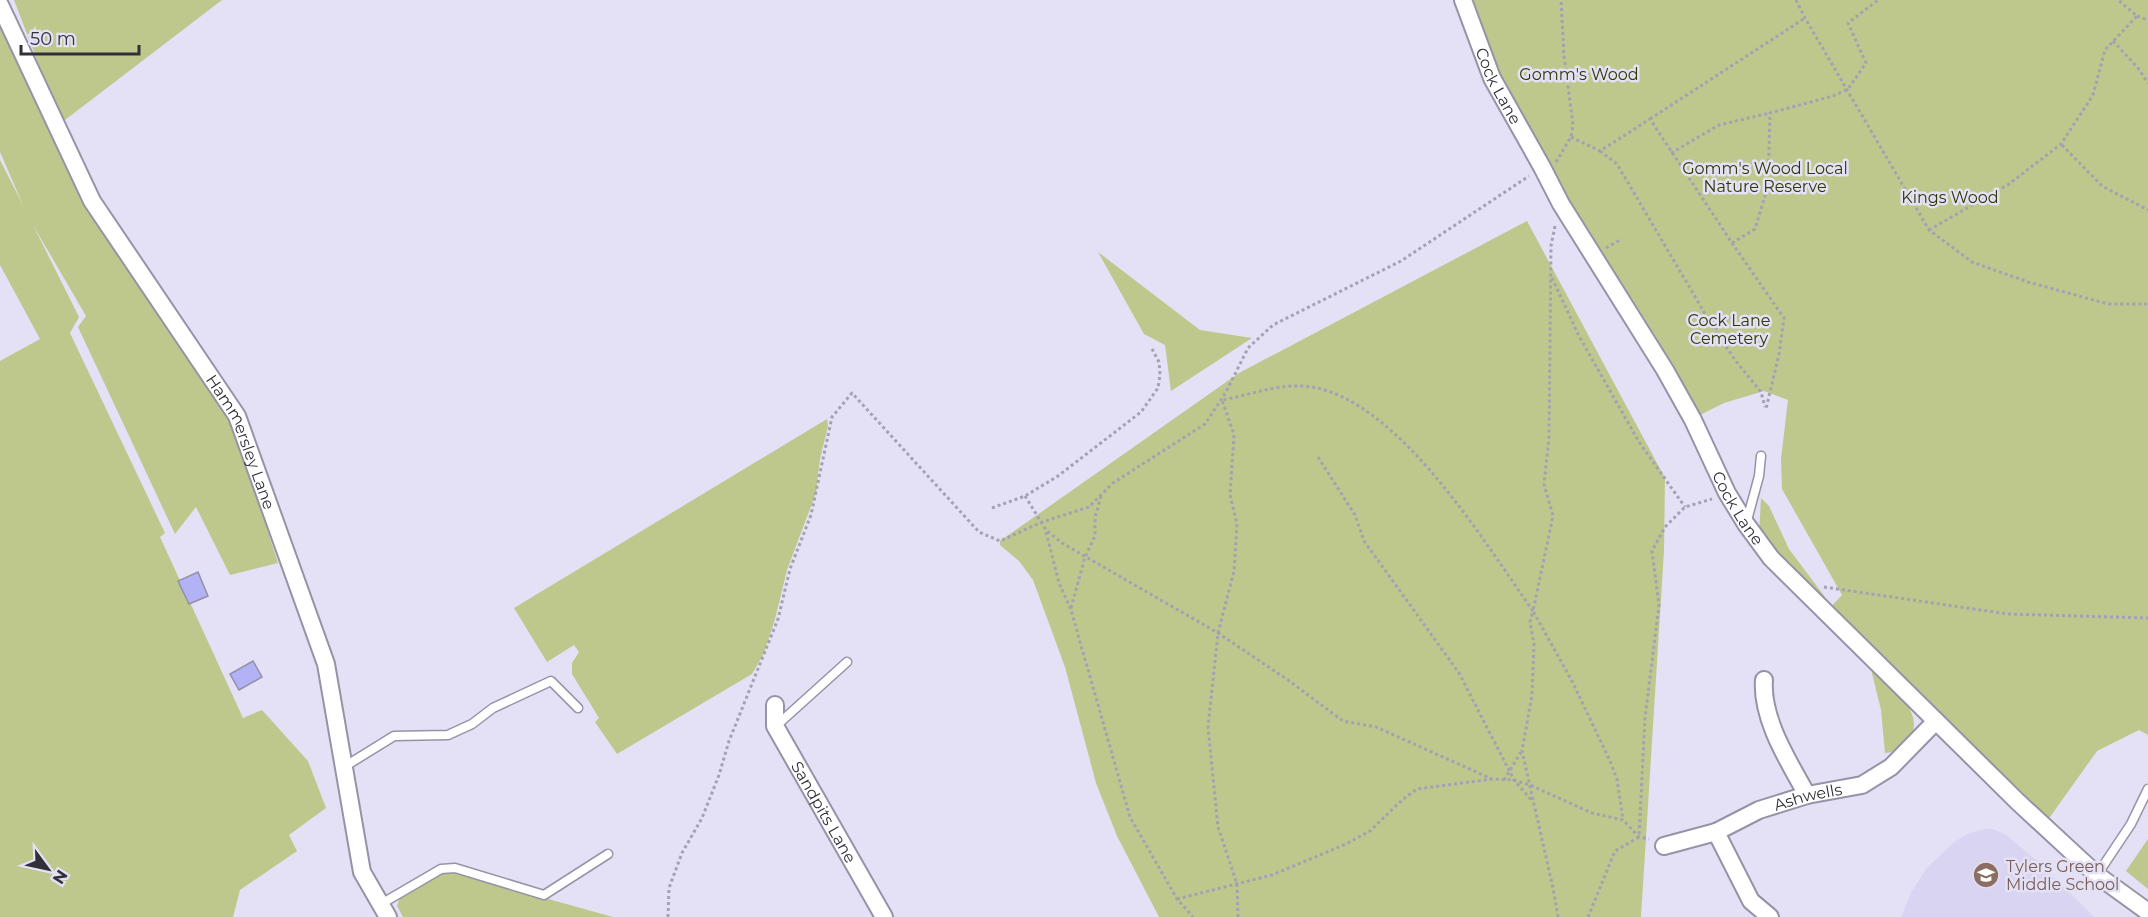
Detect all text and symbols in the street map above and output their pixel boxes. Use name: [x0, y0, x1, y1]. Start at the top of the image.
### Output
scale bar: [21, 18, 140, 56]
text: 50 m: [30, 28, 76, 50]
street label: Cock Lane: [1472, 45, 1525, 127]
park label: Gomm's Wood: [1519, 65, 1639, 84]
park label: Gomm's Wood Local Nature Reserve: [1682, 159, 1848, 196]
park label: Kings Wood: [1901, 188, 1999, 207]
park label: Cock Lane Cemetery: [1687, 311, 1771, 348]
street label: Hammersley Lane: [202, 371, 279, 512]
street label: Cock Lane: [1709, 468, 1768, 549]
street label: Sandpits Lane: [788, 758, 861, 866]
street label: Ashwells: [1771, 779, 1844, 814]
north arrow: [18, 839, 78, 899]
place label: Tylers Green Middle School: [2006, 857, 2119, 894]
school or university icon: Tylers Green Middle School: [1971, 860, 2001, 890]
text: N: [49, 866, 72, 887]

